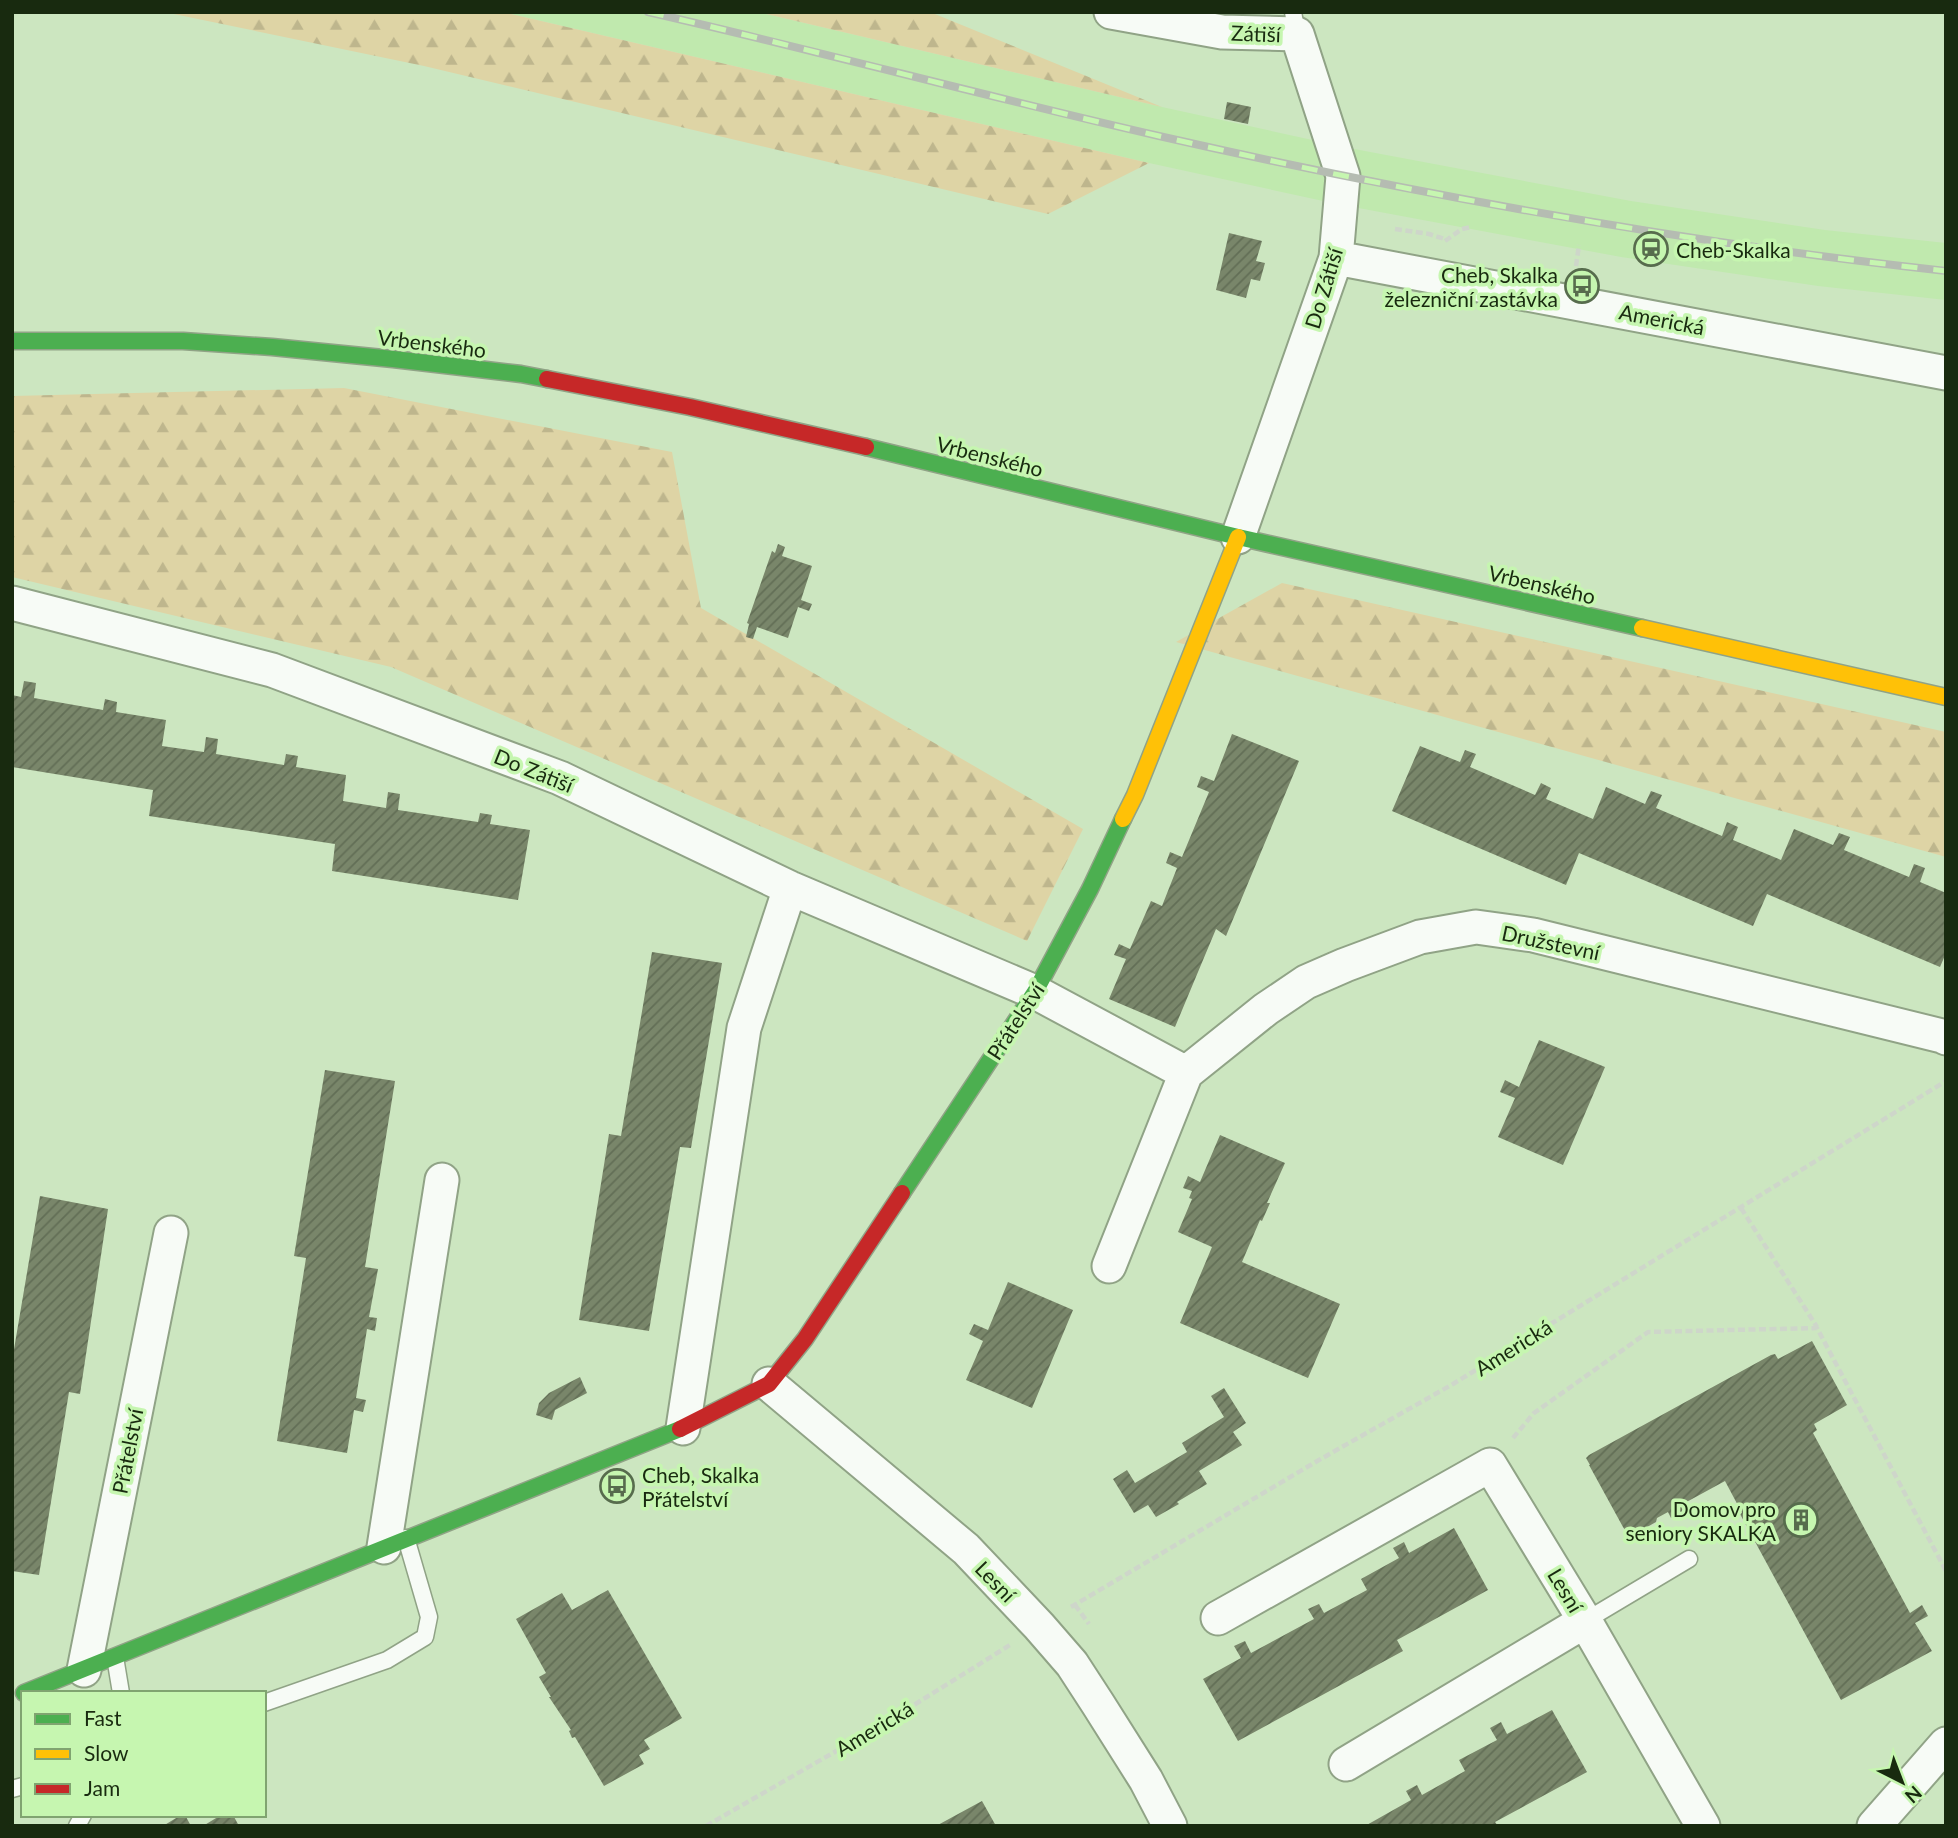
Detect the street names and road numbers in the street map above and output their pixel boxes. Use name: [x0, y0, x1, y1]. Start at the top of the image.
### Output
street label: Zátiší: [1231, 20, 1282, 46]
street label: Do Zátiší: [1299, 244, 1347, 331]
street label: Americká: [1617, 298, 1707, 340]
street label: Vrbenského: [376, 324, 488, 362]
street label: Vrbenského: [934, 431, 1046, 481]
street label: Vrbenského: [1486, 560, 1598, 608]
street label: Do Zátiší: [491, 743, 578, 798]
street label: Družstevní: [1500, 919, 1603, 965]
street label: Přátelství: [981, 977, 1049, 1064]
street label: Americká: [1470, 1314, 1556, 1380]
street label: Přátelství: [107, 1405, 148, 1496]
street label: Lesní: [971, 1555, 1022, 1607]
street label: Lesní: [1543, 1563, 1589, 1617]
street label: Americká: [831, 1695, 917, 1761]

